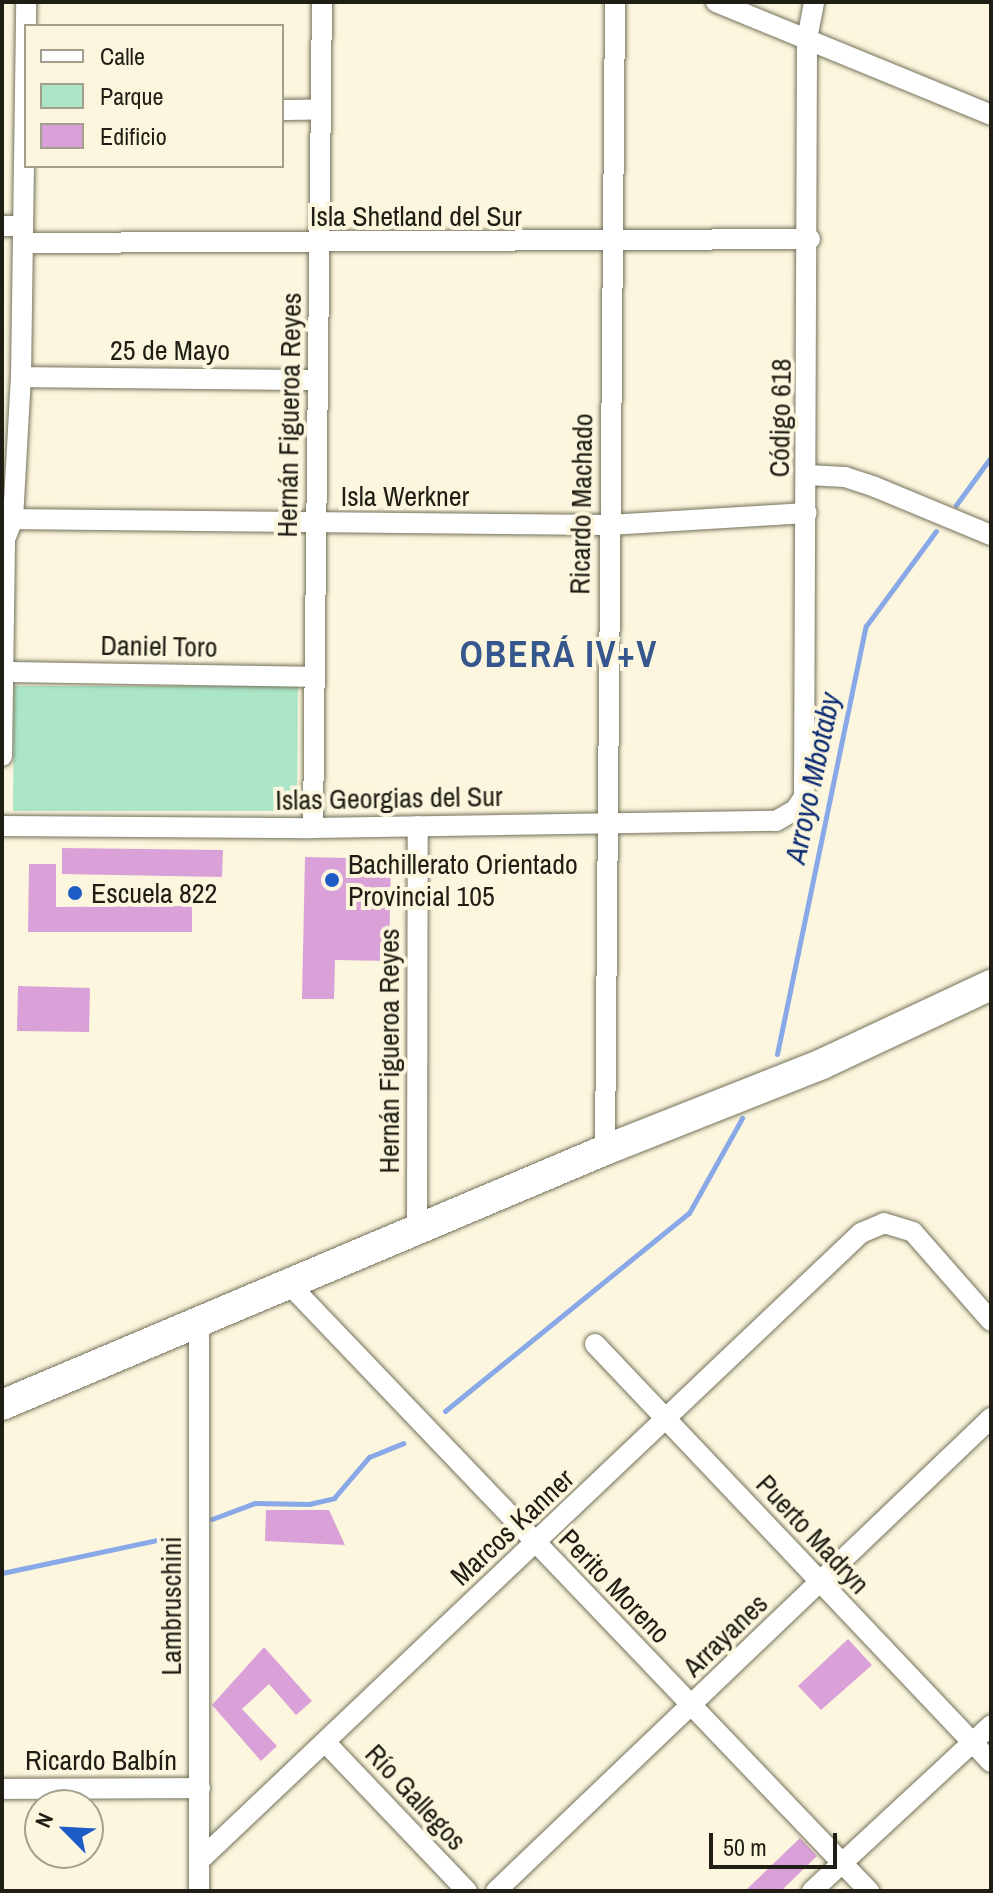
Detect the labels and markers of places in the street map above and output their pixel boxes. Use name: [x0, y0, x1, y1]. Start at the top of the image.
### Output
place label: Bachillerato Orientado Provincial 105: [348, 847, 578, 913]
marker: Bachillerato Orientado Provincial 105: [323, 871, 341, 889]
place label: Escuela 822: [91, 876, 217, 910]
marker: Escuela 822: [66, 884, 84, 902]

